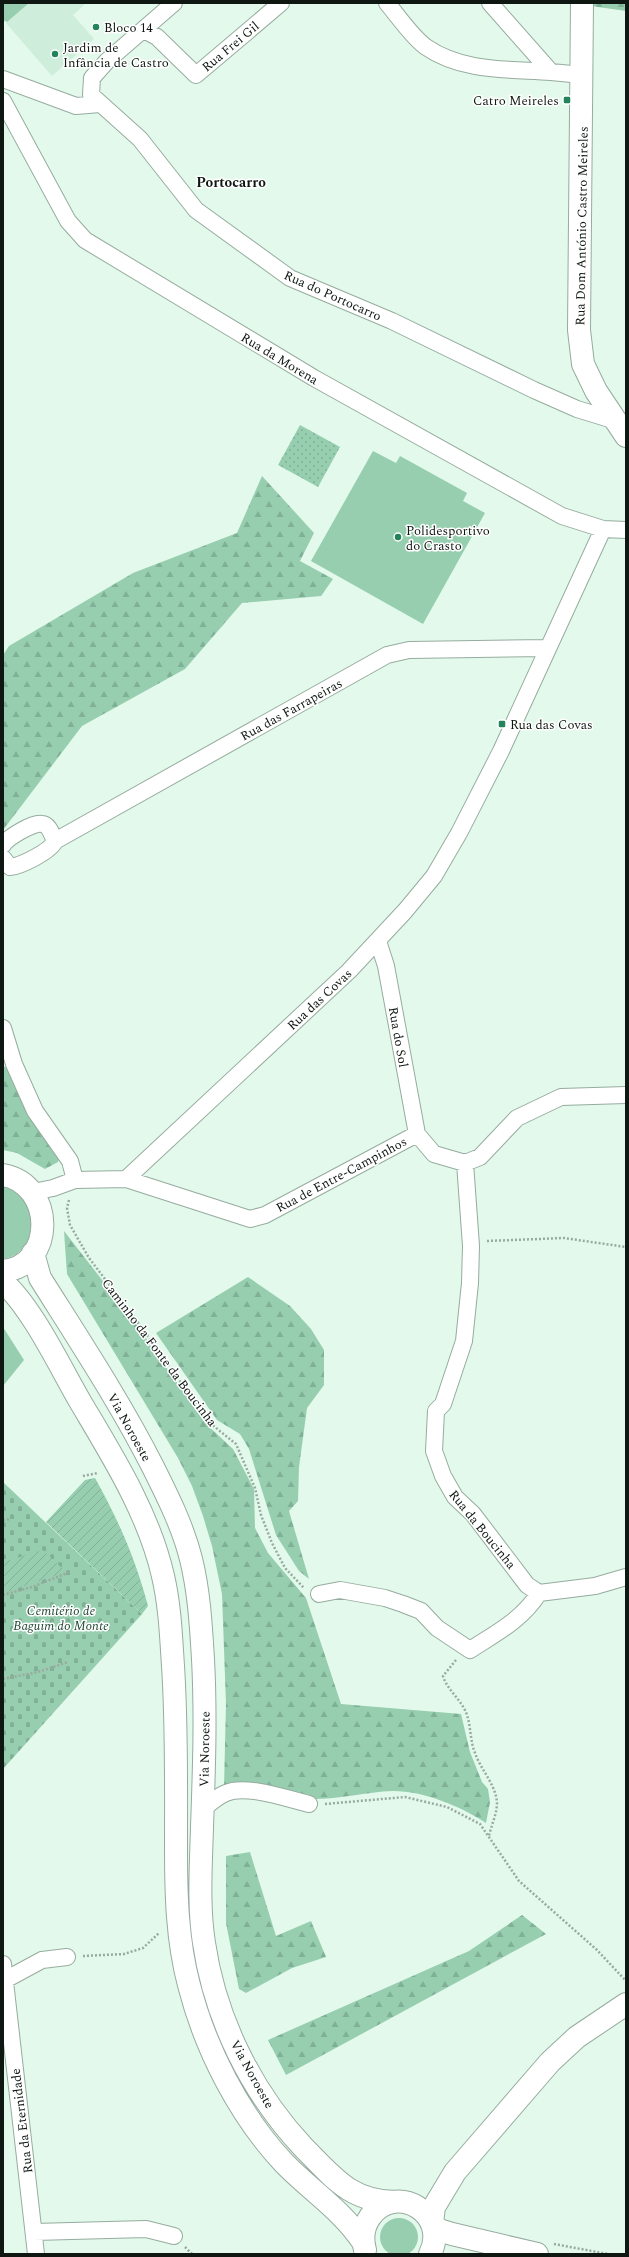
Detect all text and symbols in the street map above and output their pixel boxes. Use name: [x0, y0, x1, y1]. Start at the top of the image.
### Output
street label: Rua Frei Gil: [198, 17, 264, 77]
place label: Bloco 14: [104, 18, 153, 38]
marker: Bloco 14: [91, 22, 101, 32]
place label: Jardim de Infância de Castro: [63, 38, 169, 73]
marker: Jardim de Infância de Castro: [50, 49, 60, 59]
place label: Catro Meireles: [473, 91, 559, 111]
marker: Catro Meireles: [562, 95, 572, 105]
street label: Rua Dom António Castro Meireles: [570, 126, 594, 326]
district label: Portocarro: [196, 172, 266, 193]
street label: Rua do Portocarro: [281, 265, 385, 326]
street label: Rua da Morena: [237, 328, 323, 390]
place label: Polidesportivo do Crasto: [406, 521, 490, 556]
marker: Polidesportivo do Crasto: [393, 532, 403, 542]
street label: Rua das Farrapeiras: [237, 674, 346, 746]
place label: Rua das Covas: [510, 715, 593, 735]
marker: Rua das Covas: [497, 719, 507, 729]
street label: Rua das Covas: [283, 964, 357, 1035]
street label: Rua do Sol: [383, 1005, 413, 1069]
street label: Rua de Entre-Campinhos: [272, 1132, 410, 1218]
street label: Caminho da Fonte da Boucinha: [97, 1274, 222, 1431]
street label: Via Noroeste: [102, 1390, 156, 1465]
street label: Rua da Boucinha: [444, 1486, 521, 1574]
park label: Cemitério de Baguim do Monte: [13, 1601, 109, 1636]
street label: Via Noroeste: [194, 1711, 216, 1787]
street label: Via Noroeste: [225, 2037, 279, 2112]
street label: Rua da Eternidade: [6, 2067, 38, 2175]

